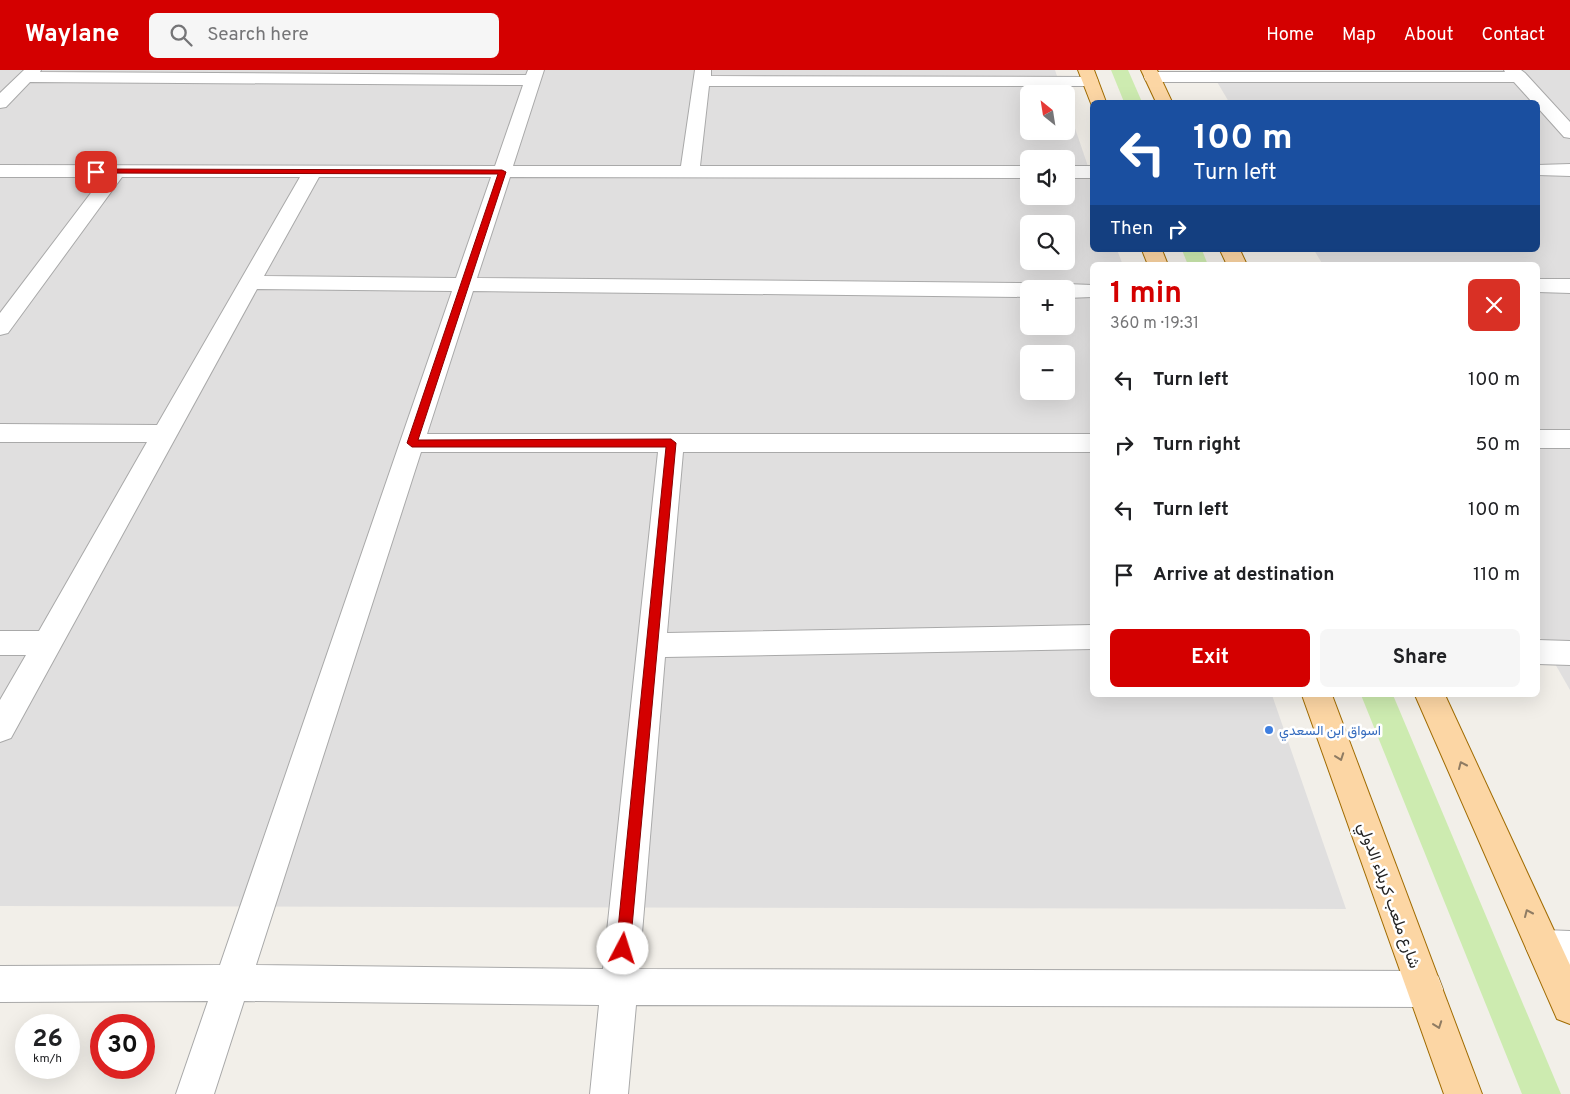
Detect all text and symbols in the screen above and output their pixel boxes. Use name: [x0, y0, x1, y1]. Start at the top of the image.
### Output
search box: [149, 13, 499, 58]
text: Waylane: [25, 20, 119, 50]
icon: search: [167, 21, 195, 49]
text: Search here: [207, 23, 309, 47]
text: Home: [1266, 24, 1314, 47]
text: Map: [1342, 24, 1376, 47]
text: About: [1404, 24, 1453, 47]
text: Contact: [1481, 24, 1545, 47]
north arrow: [1020, 85, 1075, 140]
map controls: [1020, 85, 1075, 400]
text: 100 m: [1193, 117, 1293, 161]
icon: left: [1110, 120, 1175, 185]
button: sound: [1020, 150, 1075, 205]
pin: [75, 151, 117, 193]
icon: arrive: [82, 158, 110, 186]
text: Turn left: [1193, 160, 1276, 187]
button: search: [1020, 215, 1075, 270]
icon: right: [1163, 215, 1191, 243]
text: Then: [1110, 217, 1153, 241]
text: 1 min: [1110, 276, 1182, 313]
button: close: [1468, 279, 1520, 331]
button: +: [1020, 280, 1075, 335]
text: 360 m · 19:31: [1110, 314, 1199, 334]
button: −: [1020, 345, 1075, 400]
icon: left: [1110, 366, 1138, 394]
text: Turn left: [1153, 368, 1229, 392]
text: 100 m: [1468, 368, 1520, 392]
icon: right: [1110, 431, 1138, 459]
text: Turn right: [1153, 433, 1241, 457]
text: 50 m: [1475, 433, 1520, 457]
icon: left: [1110, 496, 1138, 524]
text: Turn left: [1153, 498, 1229, 522]
text: 100 m: [1468, 498, 1520, 522]
icon: arrive: [1110, 561, 1138, 589]
text: Arrive at destination: [1153, 563, 1334, 587]
text: 110 m: [1473, 563, 1520, 587]
button: Exit: [1110, 629, 1310, 687]
button: Share: [1320, 629, 1520, 687]
place label: اسواق ابن السعدي: [1279, 723, 1381, 742]
marker: اسواق ابن السعدي: [1263, 724, 1275, 736]
one-way arrow: [1334, 752, 1344, 761]
one-way arrow: [1457, 761, 1468, 770]
street label: شارع ملعب كربلاء الدولي: [1351, 820, 1424, 972]
one-way arrow: [1524, 909, 1535, 918]
position arrow: [596, 922, 648, 974]
speed limit sign: 30: [90, 1014, 155, 1079]
one-way arrow: [1432, 1020, 1442, 1029]
text: 26: [32, 1024, 63, 1056]
text: km/h: [33, 1051, 62, 1067]

